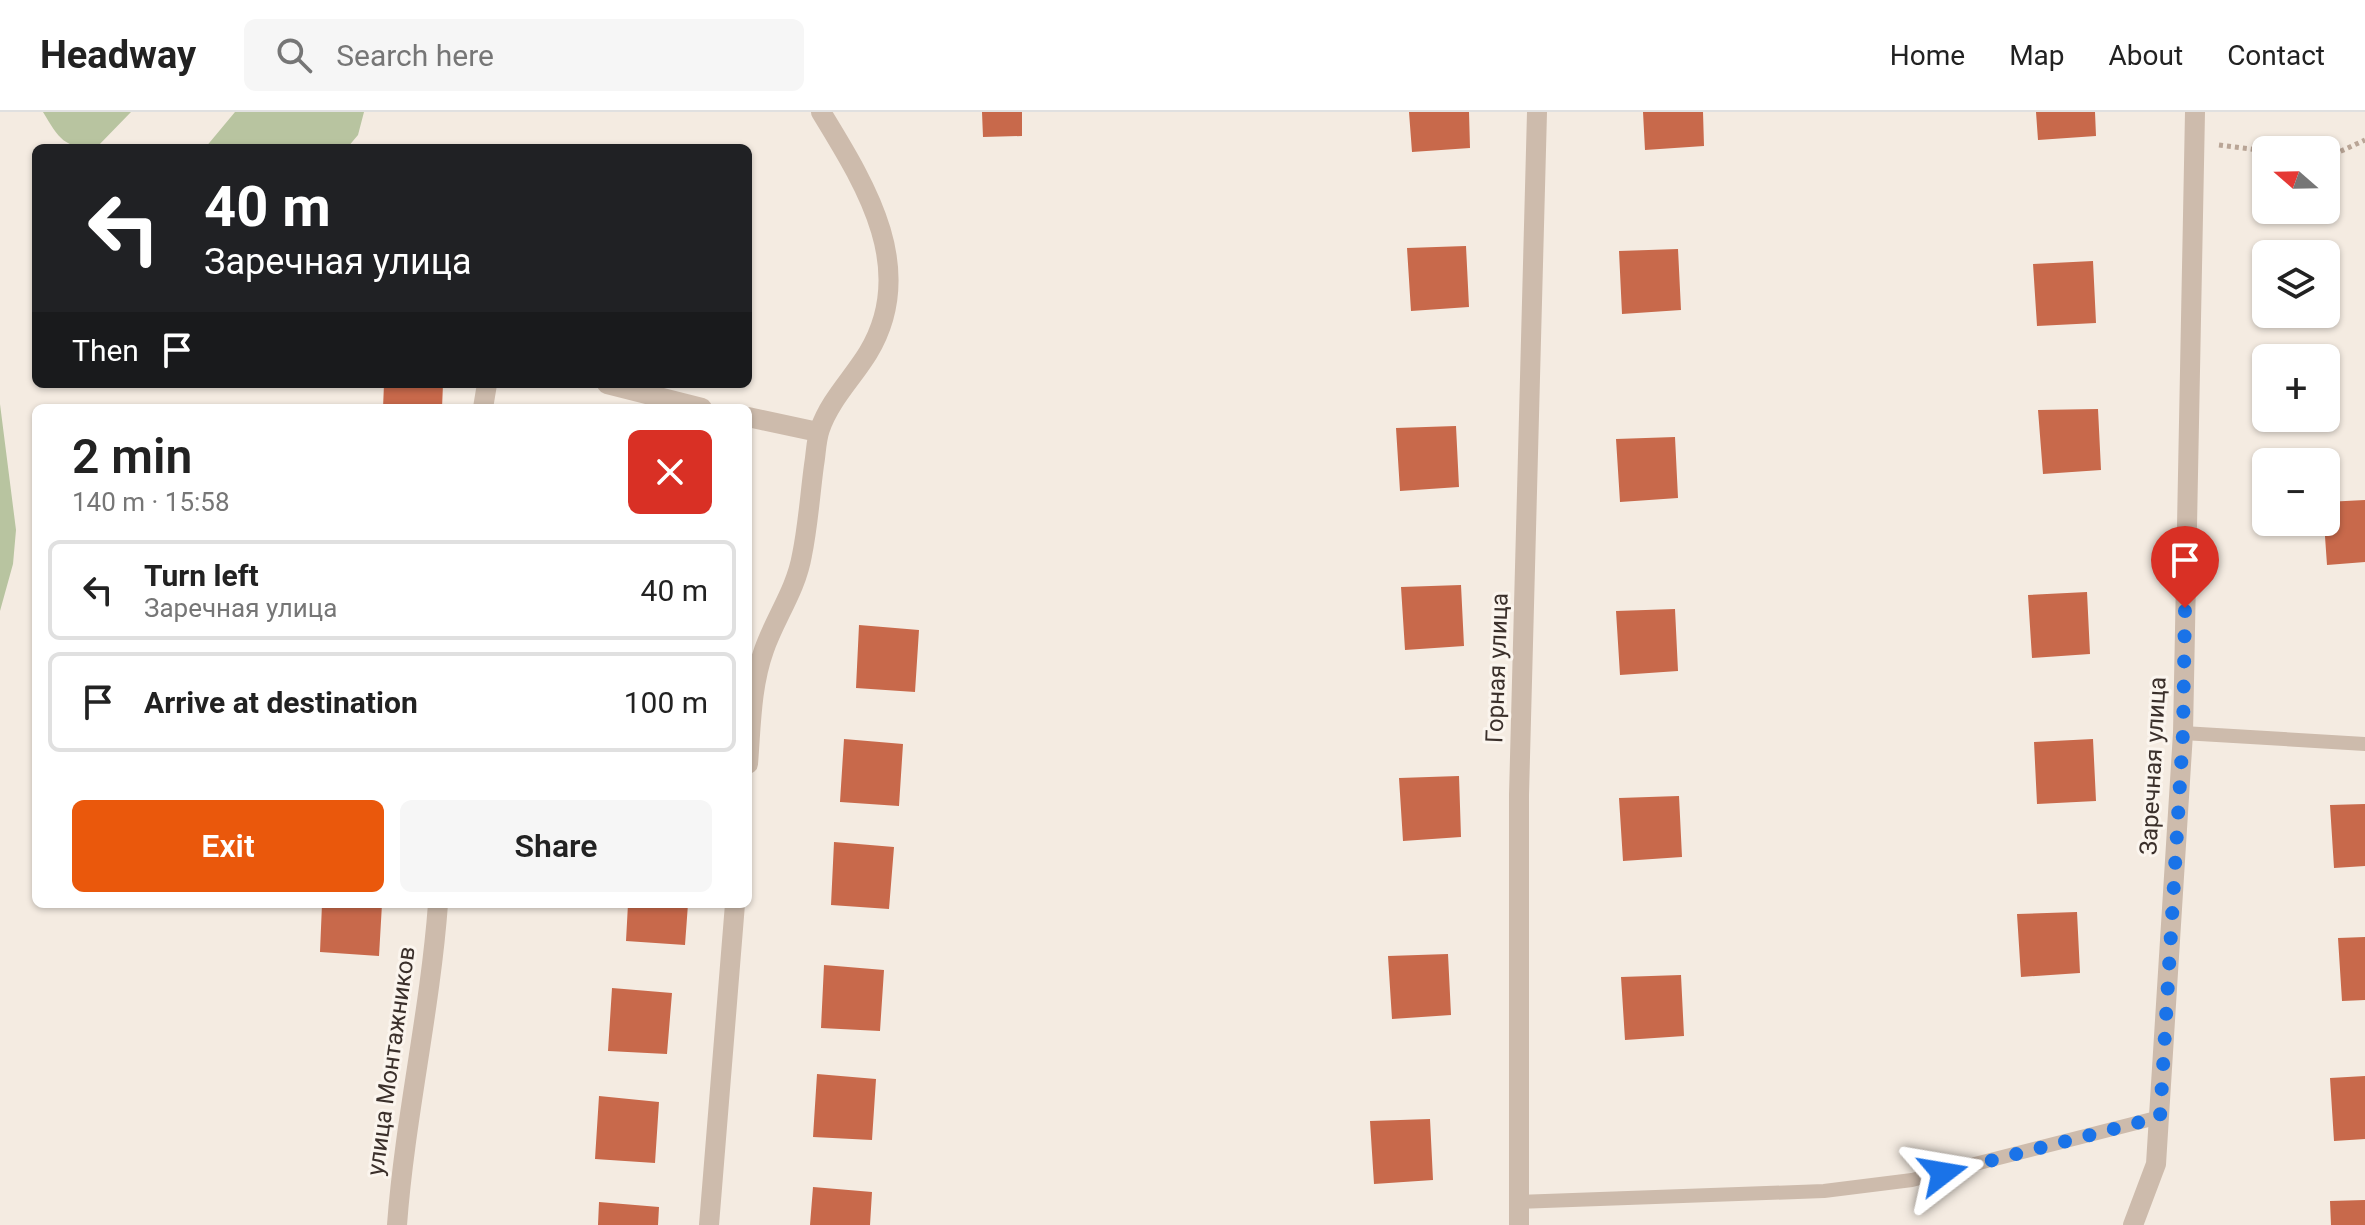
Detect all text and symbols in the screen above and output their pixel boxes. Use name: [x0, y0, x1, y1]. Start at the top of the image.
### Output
search box: [244, 19, 804, 91]
text: Headway: [40, 33, 196, 77]
icon: search: [272, 33, 316, 77]
text: Search here: [336, 38, 494, 73]
text: Home: [1890, 39, 1965, 72]
text: Map: [2009, 39, 2065, 72]
text: About: [2109, 39, 2183, 72]
text: Contact: [2227, 39, 2325, 72]
north arrow: [2252, 136, 2340, 224]
map controls: [2252, 136, 2340, 536]
text: 40 m: [204, 174, 331, 240]
icon: left: [72, 176, 176, 280]
button: layers: [2252, 240, 2340, 328]
text: Заречная улица: [204, 241, 472, 283]
icon: arrive: [155, 328, 199, 372]
text: Then: [72, 333, 139, 368]
button: +: [2252, 344, 2340, 432]
text: 2 min: [72, 428, 192, 485]
button: close: [628, 430, 712, 514]
button: −: [2252, 448, 2340, 536]
text: 140 m · 15:58: [72, 487, 230, 517]
pin: [2151, 526, 2219, 608]
icon: arrive: [2163, 538, 2207, 582]
text: Turn left: [144, 558, 259, 593]
icon: left: [76, 568, 120, 612]
text: 40 m: [641, 573, 708, 608]
street label: Горная улица: [1480, 592, 1514, 744]
text: Заречная улица: [144, 593, 337, 623]
street label: Заречная улица: [2134, 676, 2172, 856]
icon: arrive: [76, 680, 120, 724]
text: Arrive at destination: [144, 685, 418, 720]
text: 100 m: [624, 685, 708, 720]
button: Exit: [72, 800, 384, 892]
button: Share: [400, 800, 712, 892]
street label: улица Монтажников: [361, 945, 421, 1177]
position arrow: [1901, 1131, 1985, 1215]

